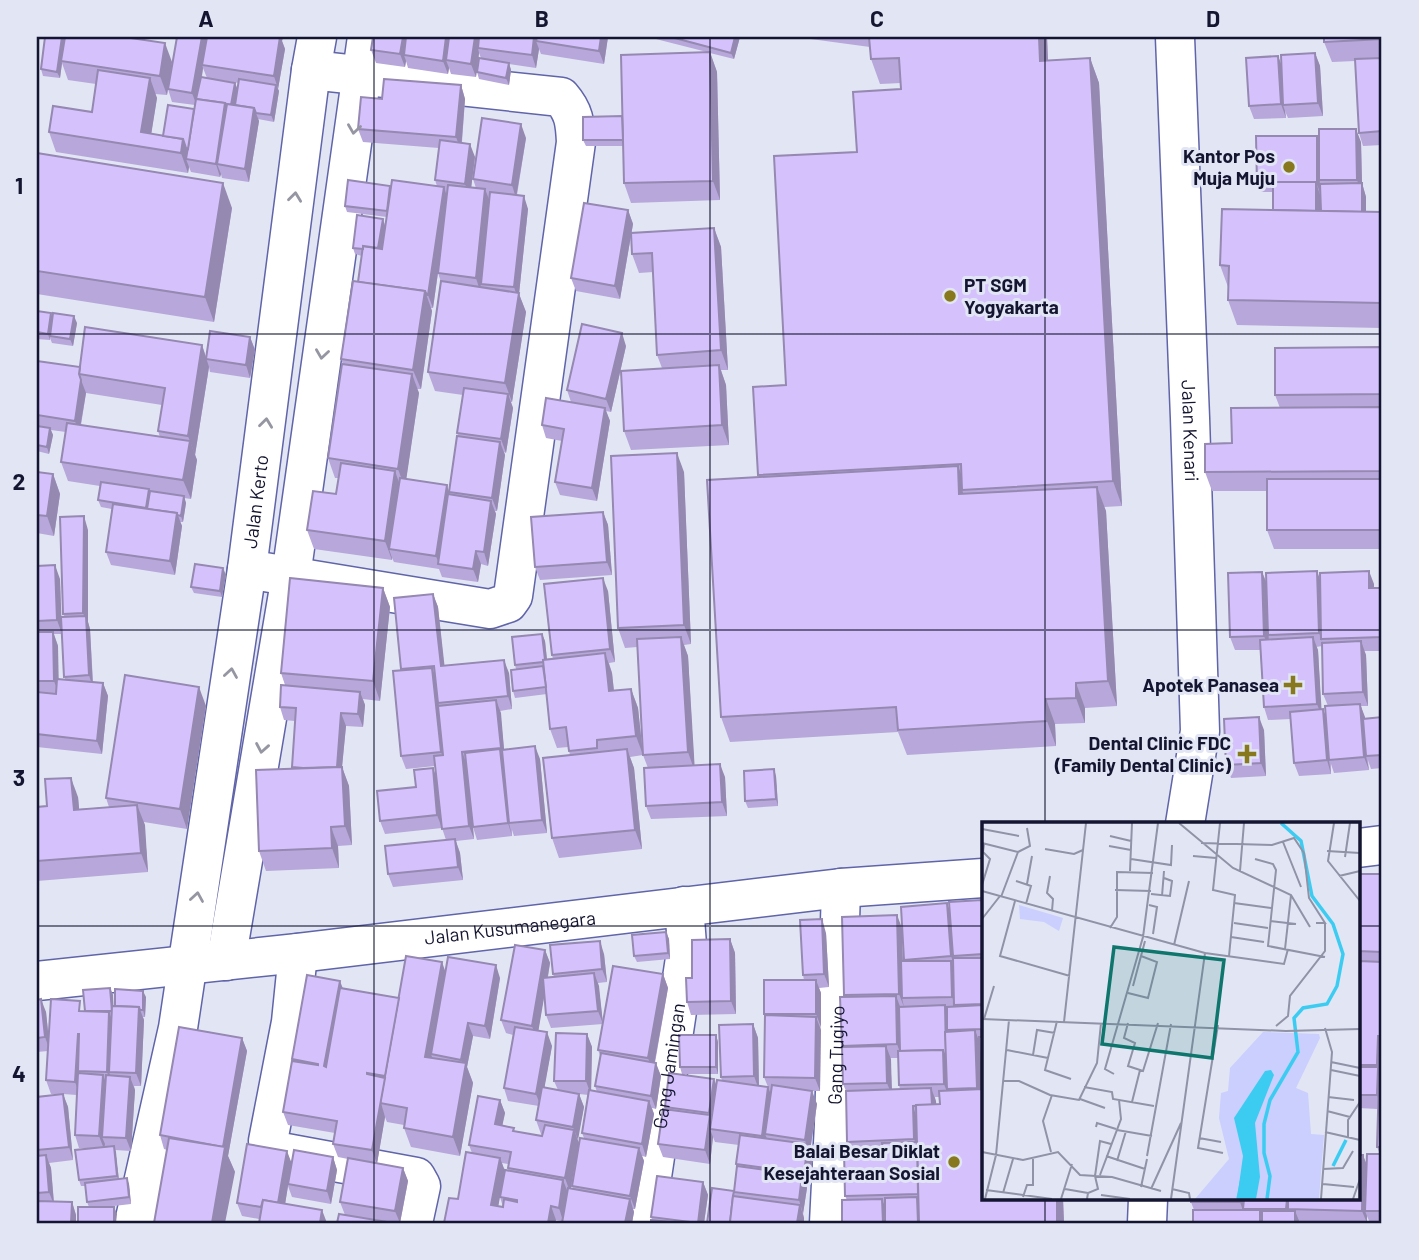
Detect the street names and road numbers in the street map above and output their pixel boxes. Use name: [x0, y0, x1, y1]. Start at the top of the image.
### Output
street label: Jalan Kenari: [1178, 379, 1204, 482]
street label: Jalan Kerto: [238, 453, 273, 550]
street label: Jalan Kusumanegara: [423, 905, 597, 949]
street label: Gang Jamingan: [647, 1001, 689, 1130]
street label: Gang Tugiyo: [823, 1005, 849, 1105]

